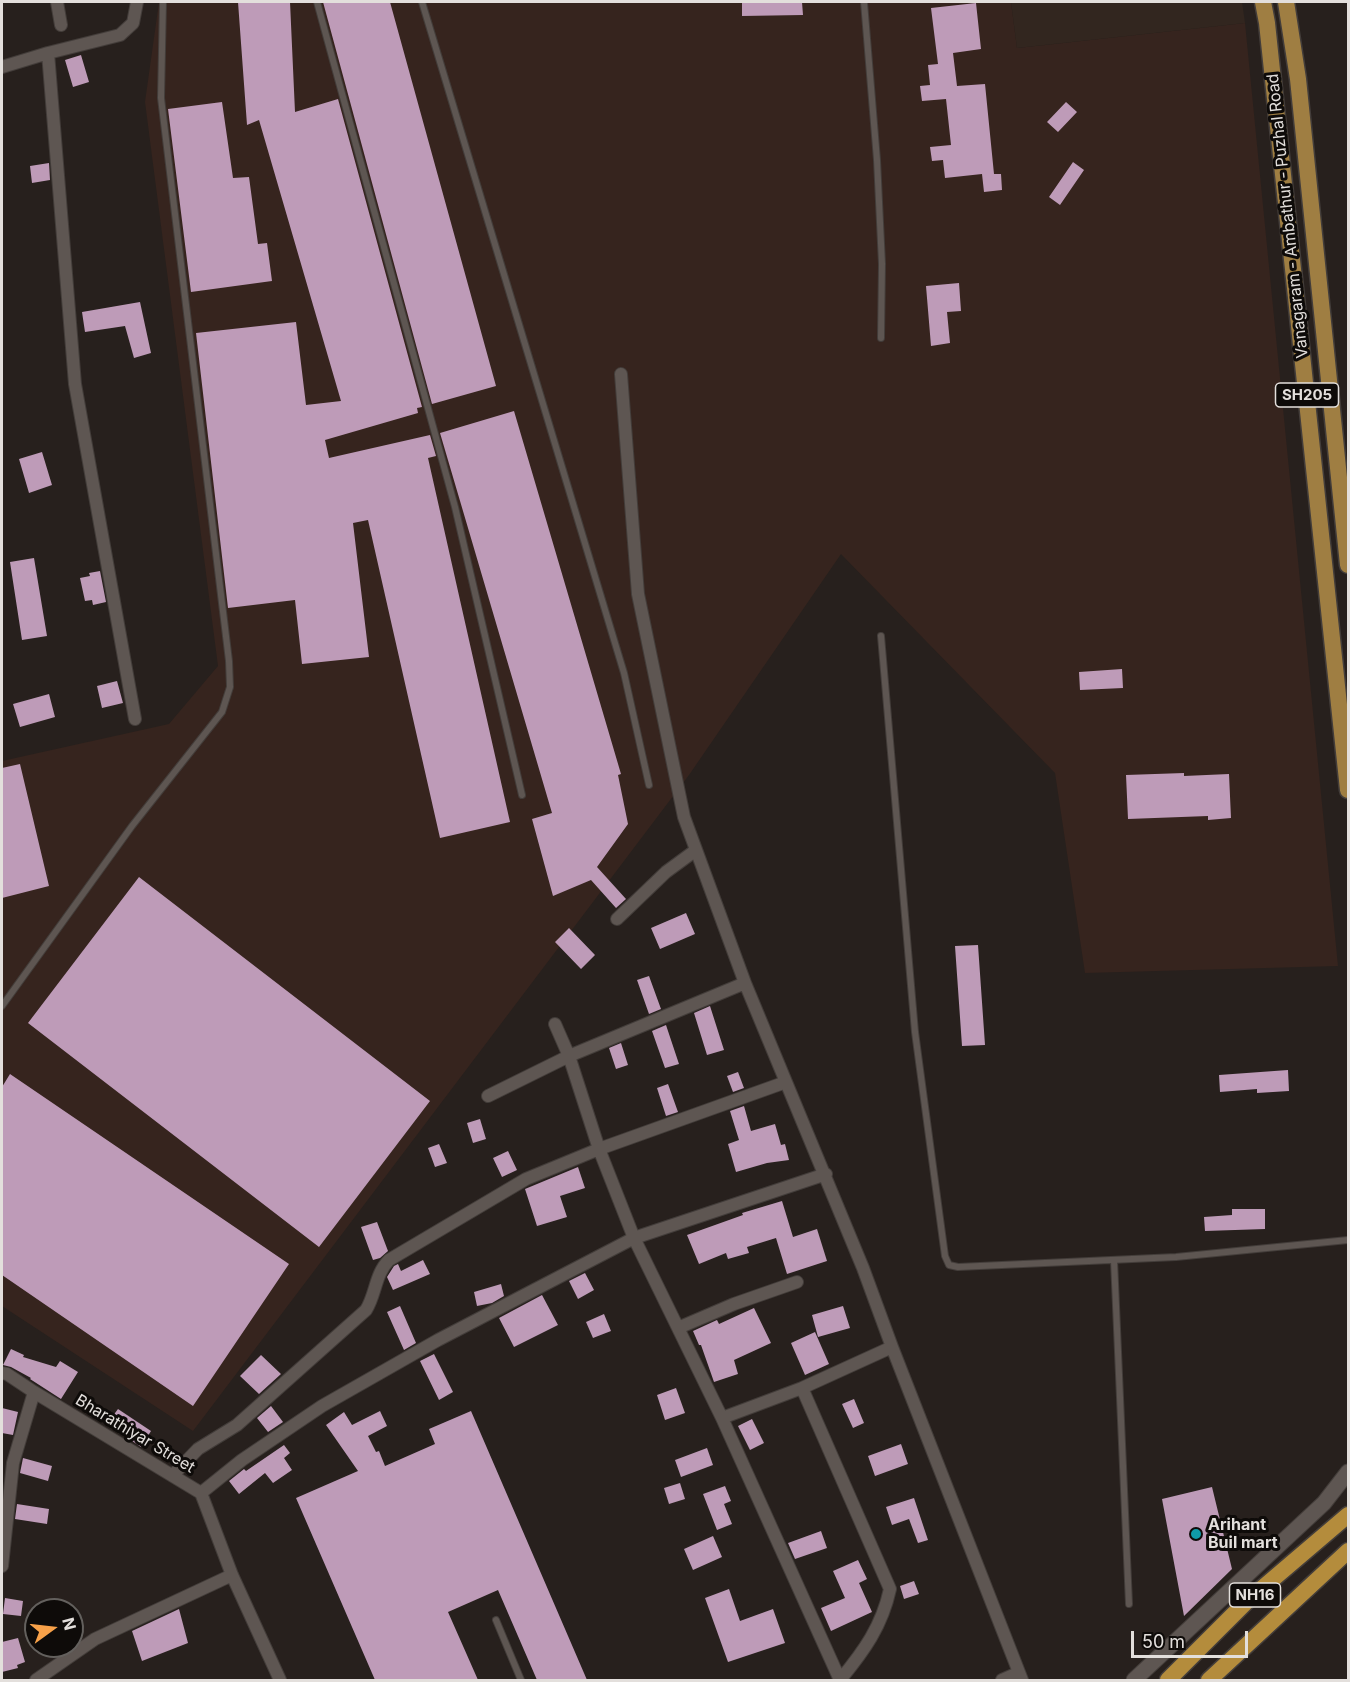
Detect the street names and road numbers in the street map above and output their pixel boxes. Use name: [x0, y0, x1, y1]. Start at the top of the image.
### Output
street label: Vanagaram - Ambathur - Puzhal Road: [1263, 73, 1313, 359]
road number: SH205: [1276, 383, 1338, 407]
street label: Bharathiyar Street: [72, 1391, 198, 1477]
road number: NH16: [1230, 1583, 1280, 1607]

